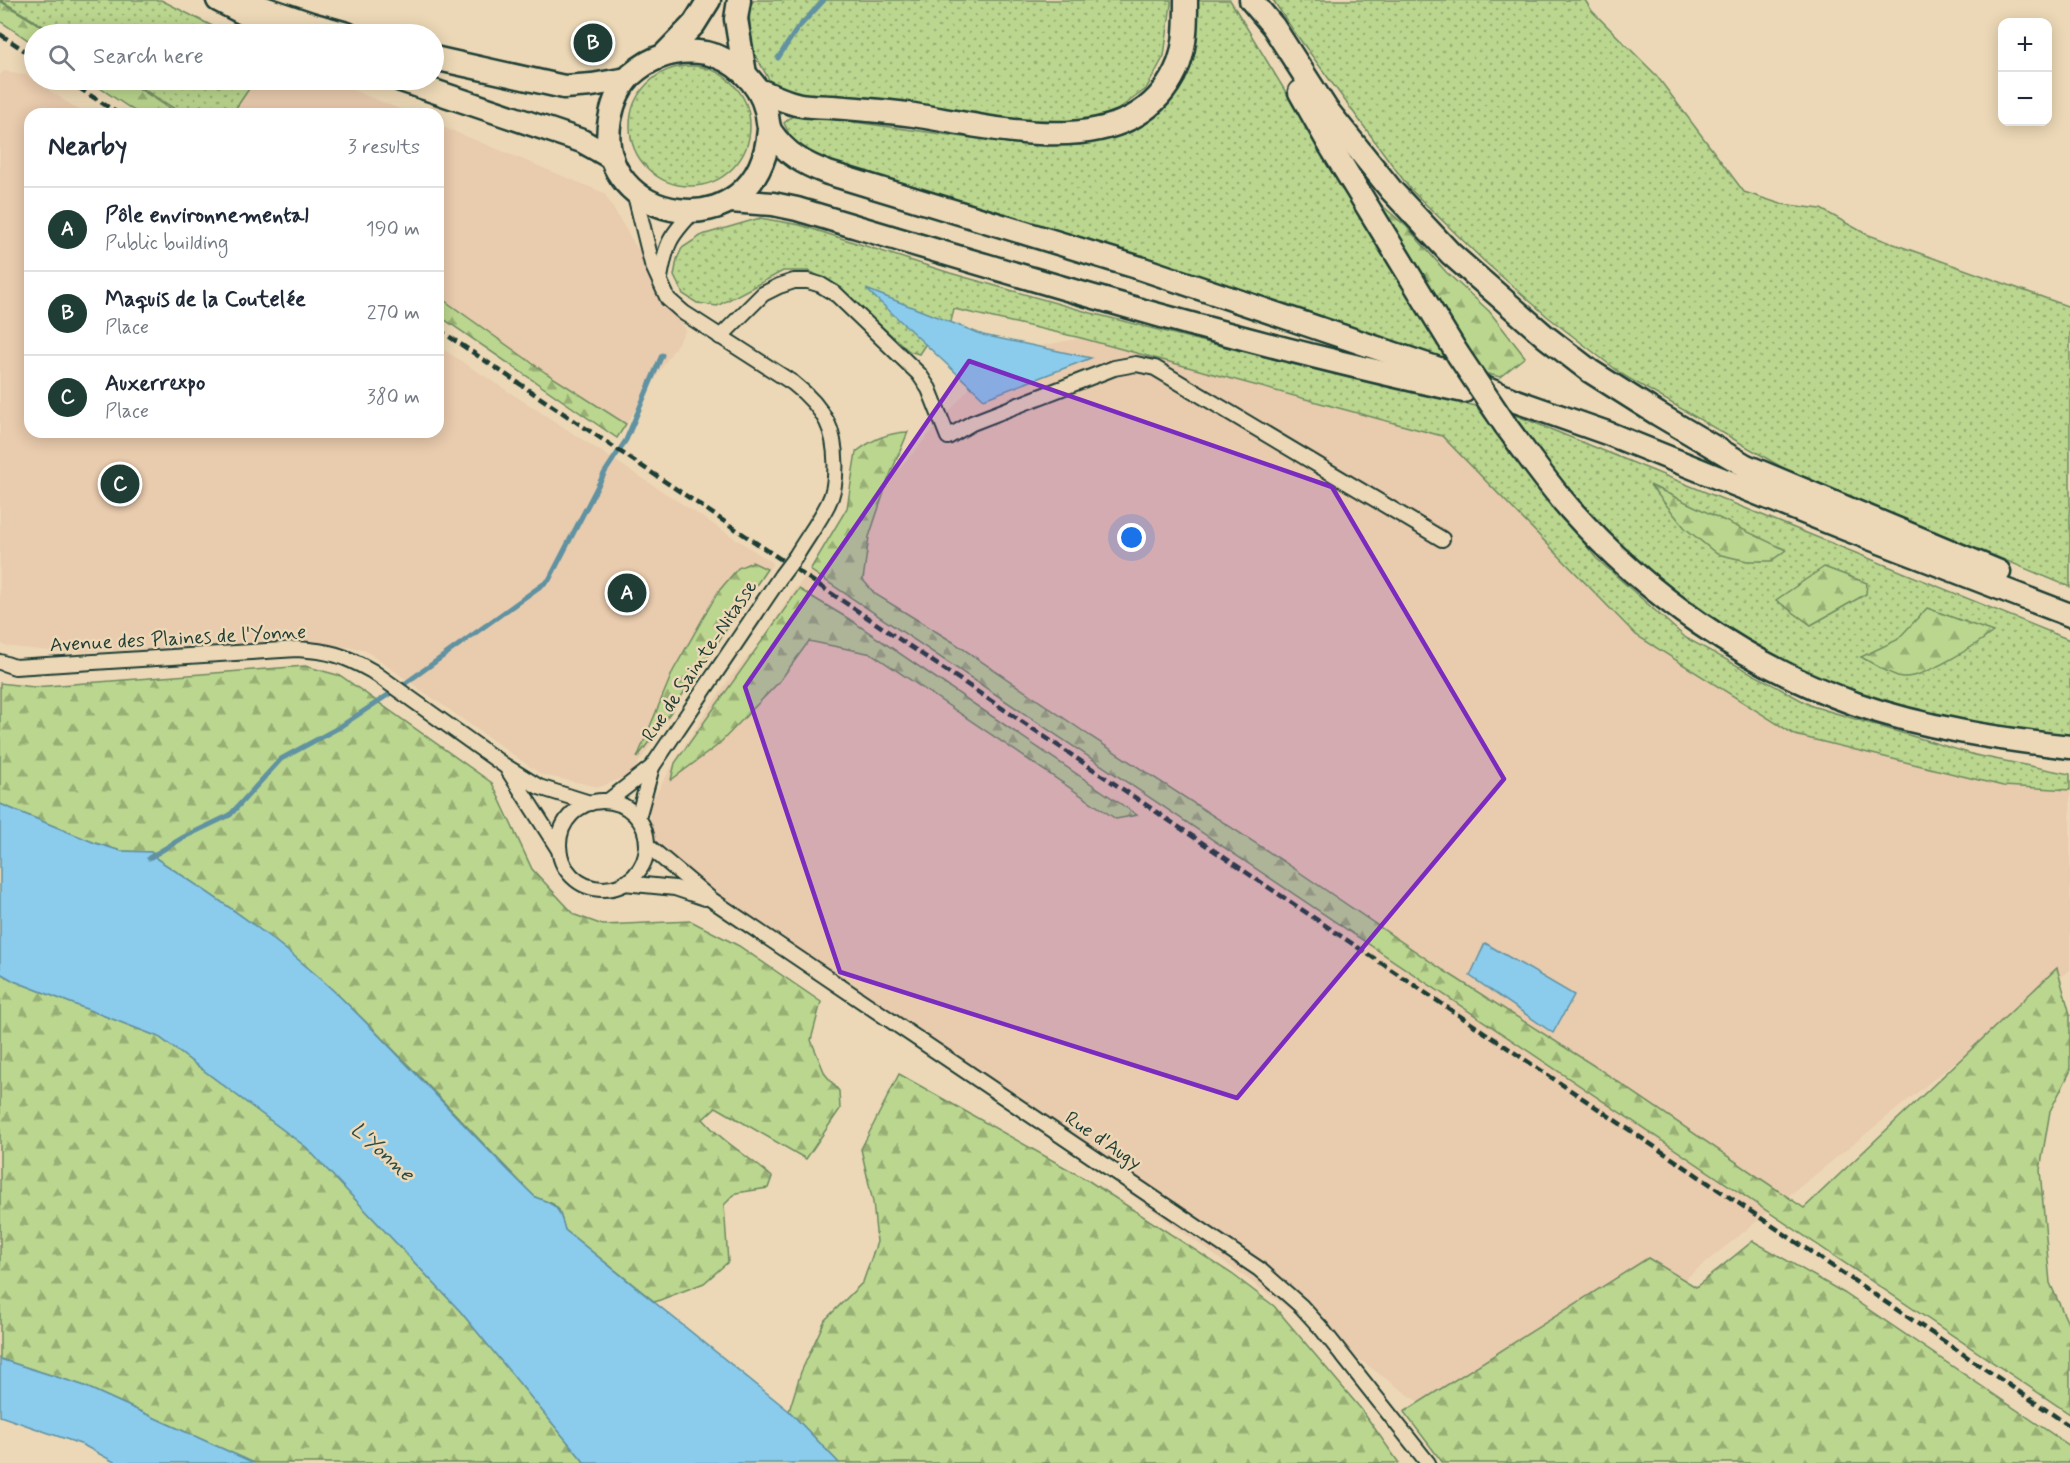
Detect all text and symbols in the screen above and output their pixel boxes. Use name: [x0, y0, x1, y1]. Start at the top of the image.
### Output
map controls: [1998, 18, 2052, 126]
button: +: [1998, 18, 2052, 72]
pin: B: [574, 20, 612, 66]
search box: [24, 24, 444, 90]
icon: search: [45, 41, 78, 74]
text: Search here: [93, 43, 204, 71]
button: −: [1998, 72, 2052, 126]
text: Nearby: [48, 130, 127, 164]
text: 3 results: [348, 134, 420, 161]
text: Pôle environnemental: [105, 202, 309, 230]
text: A: [61, 216, 74, 243]
text: 190 m: [366, 216, 420, 243]
text: Public building: [105, 230, 228, 257]
text: Maquis de la Coutelée: [105, 286, 306, 314]
text: B: [61, 300, 74, 327]
text: 270 m: [367, 300, 420, 327]
text: Place: [105, 314, 149, 341]
text: Auxerrexpo: [105, 370, 205, 398]
text: C: [60, 384, 75, 411]
text: 380 m: [367, 384, 420, 411]
text: Place: [105, 398, 149, 425]
pin: C: [100, 462, 140, 506]
your location: [1117, 523, 1146, 552]
pin: A: [608, 570, 646, 616]
street label: Rue de Sainte-Nitasse: [636, 575, 764, 747]
street label: Avenue des Plaines de l'Yonne: [49, 619, 307, 659]
street label: Rue d'Augy: [1059, 1105, 1147, 1177]
water label: L'Yonne: [344, 1116, 421, 1189]

